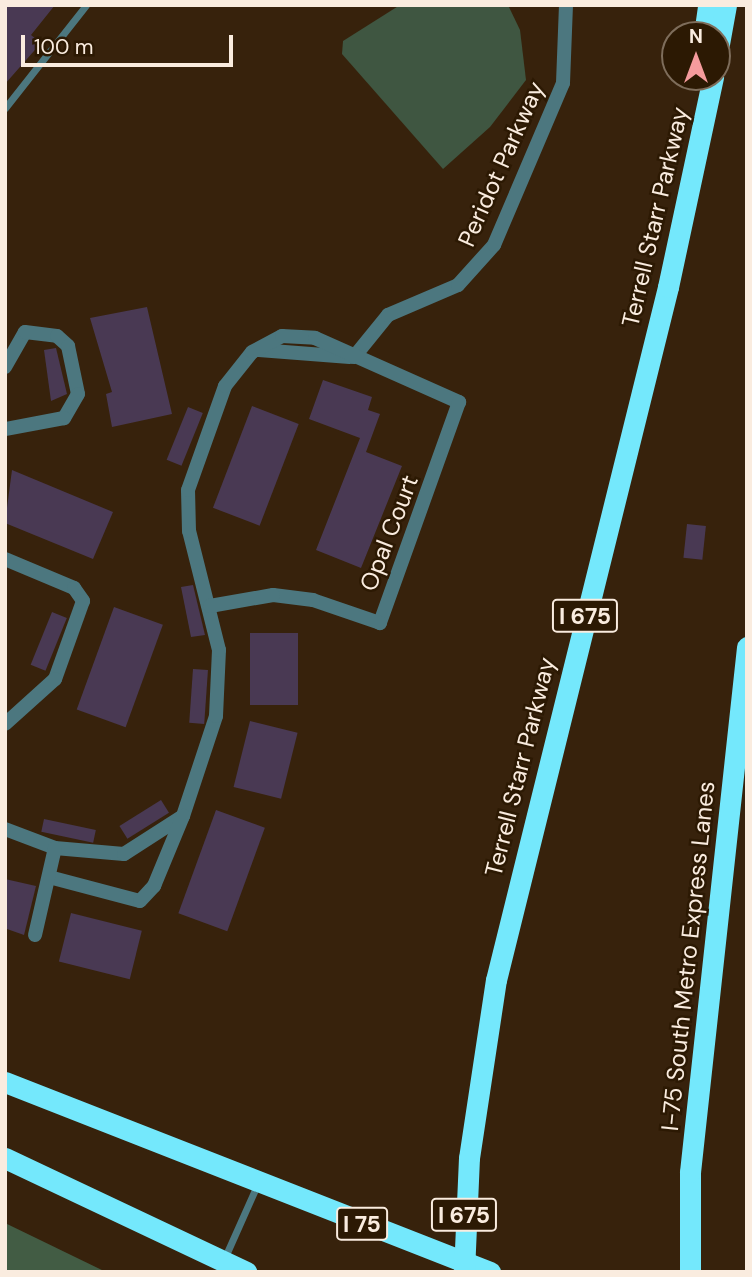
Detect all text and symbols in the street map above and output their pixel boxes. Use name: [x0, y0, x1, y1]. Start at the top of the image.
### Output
scale bar: [24, 21, 236, 65]
north arrow: [661, 21, 731, 91]
text: N: [689, 24, 703, 49]
text: 100 m: [34, 33, 94, 61]
street label: Peridot Parkway: [452, 77, 550, 251]
street label: Terrell Starr Parkway: [616, 104, 694, 330]
street label: Opal Court: [354, 471, 424, 595]
road number: I 675: [552, 596, 618, 636]
street label: Terrell Starr Parkway: [479, 654, 561, 880]
street label: I-75 South Metro Express Lanes: [655, 780, 721, 1132]
road number: I 675: [431, 1196, 497, 1234]
road number: I 75: [336, 1204, 388, 1244]

